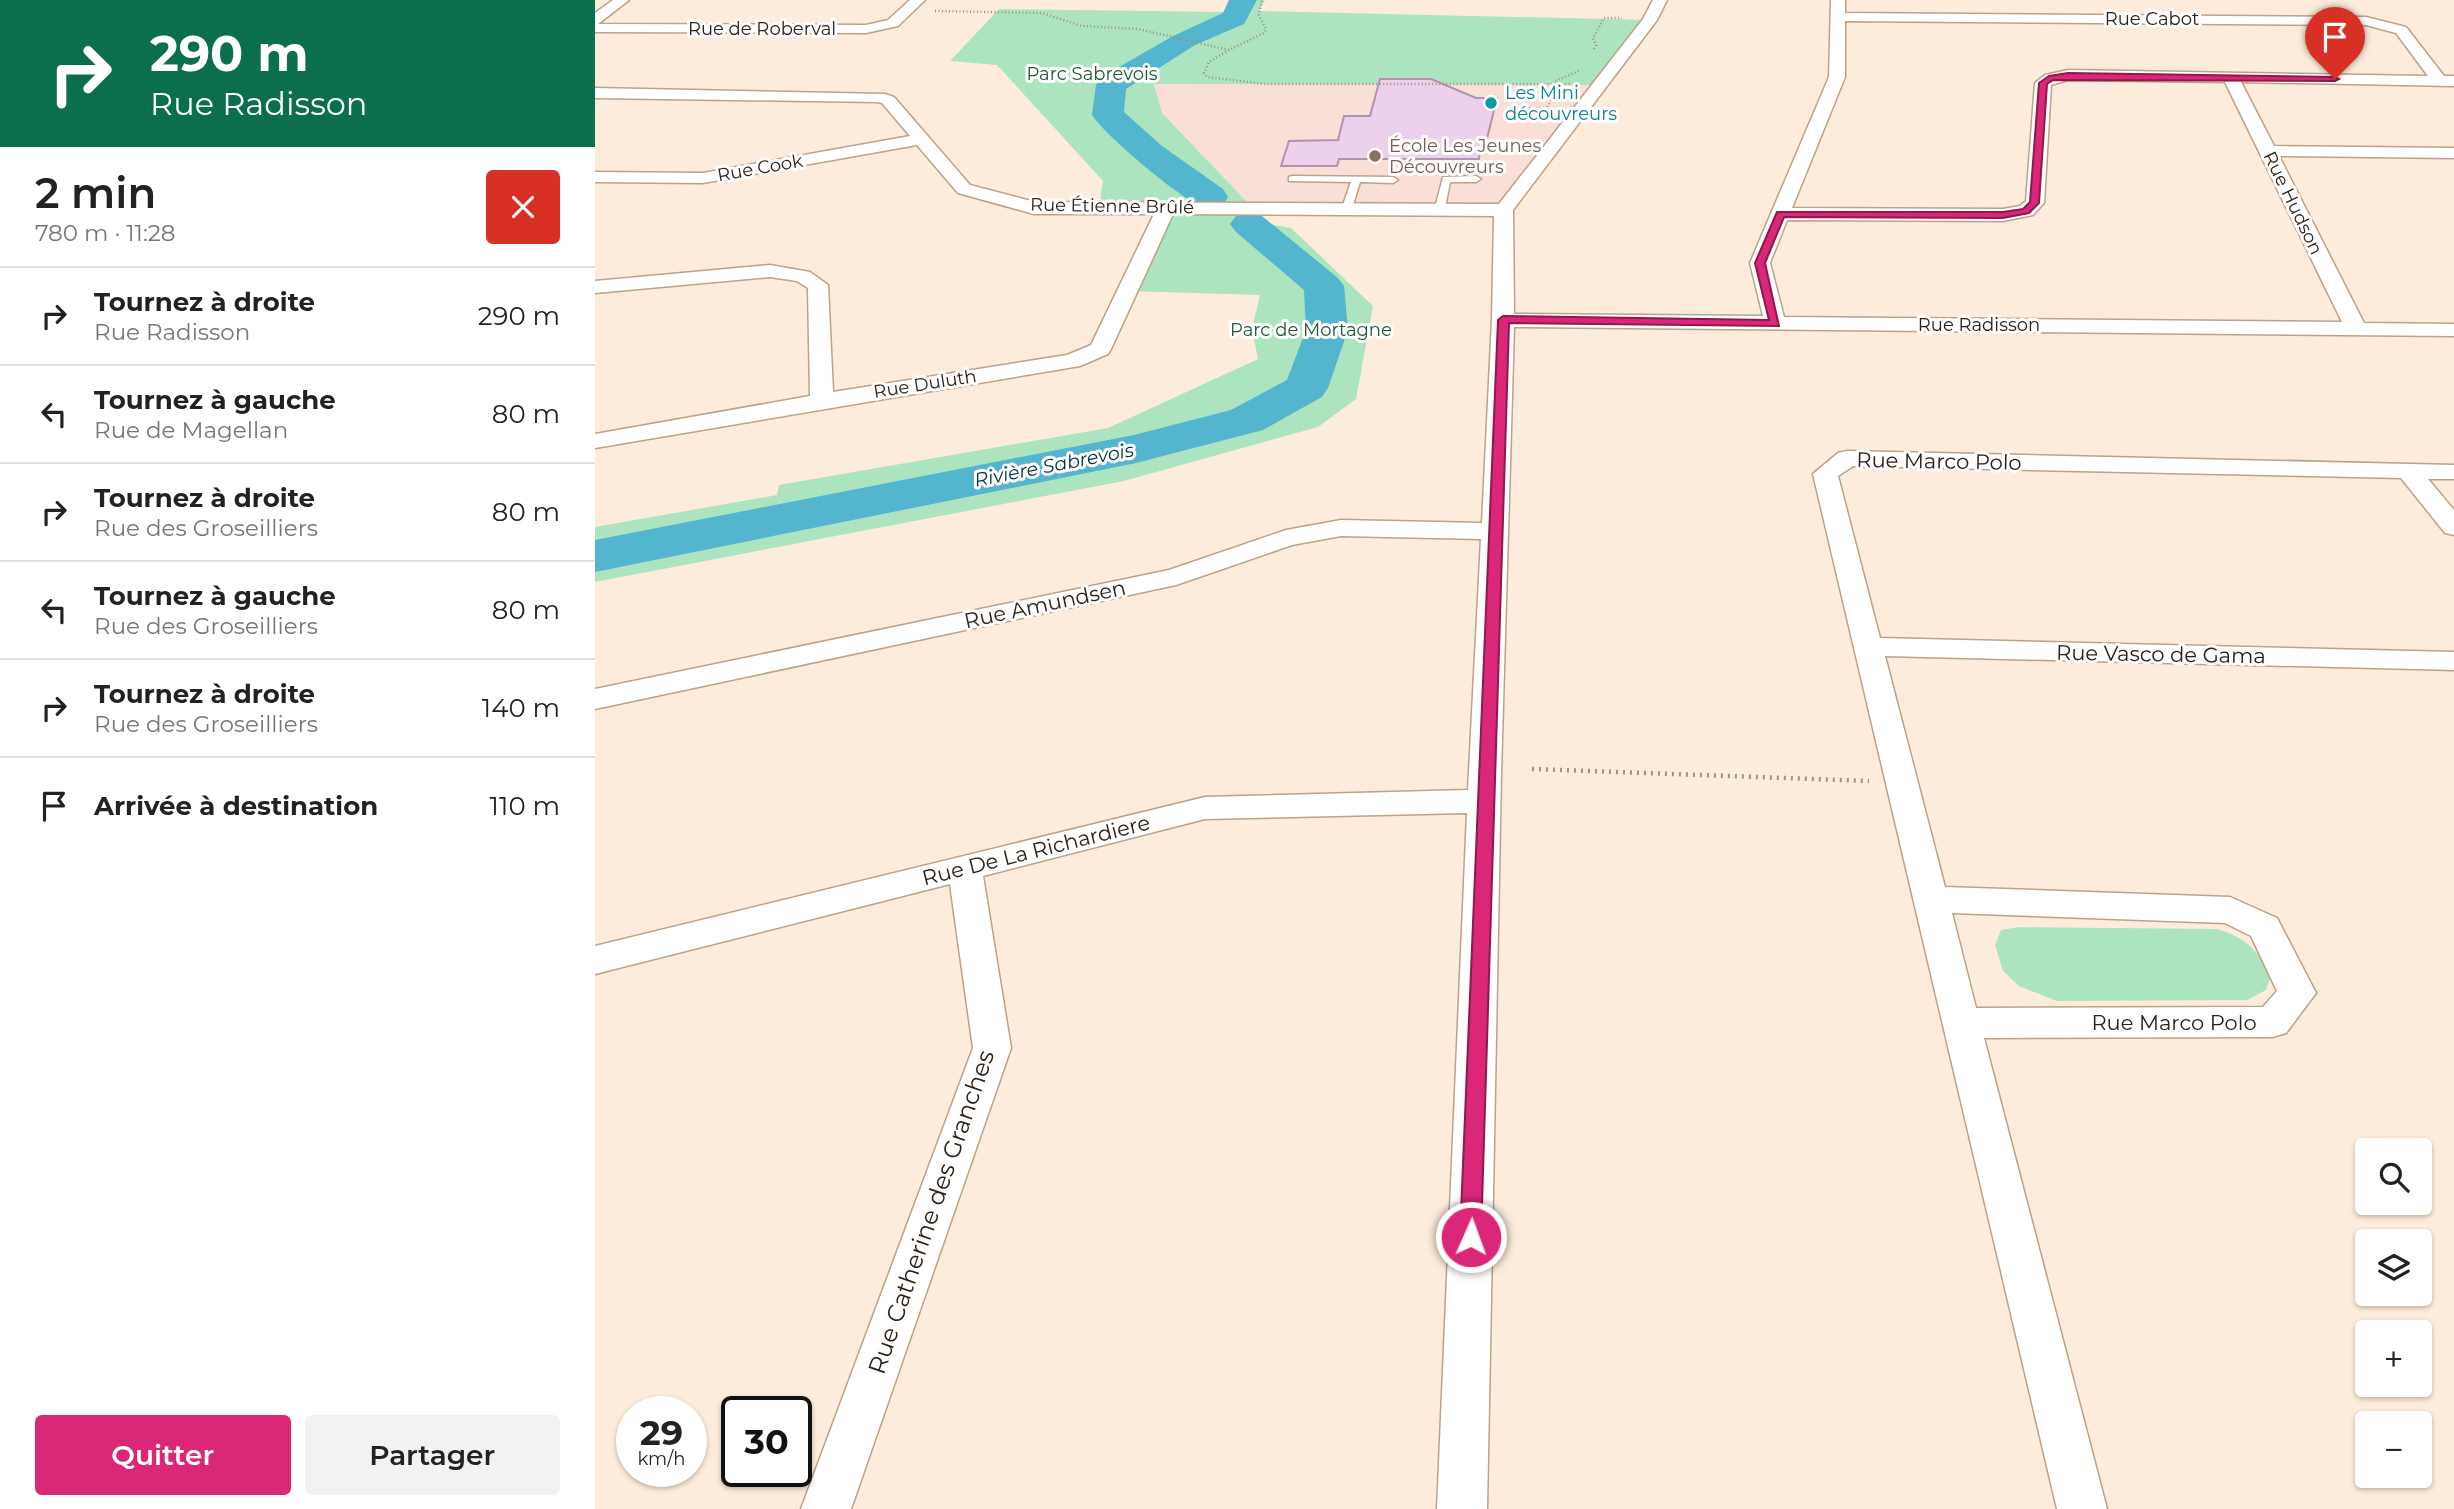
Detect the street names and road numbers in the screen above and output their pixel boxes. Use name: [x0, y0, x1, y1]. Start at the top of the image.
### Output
street label: Rue Cabot: [2105, 8, 2199, 30]
street label: Rue de Roberval: [688, 18, 836, 40]
street label: Rue Hudson: [2259, 148, 2327, 258]
street label: Rue Cook: [716, 150, 805, 186]
street label: Rue Étienne Brûlé: [1030, 194, 1194, 218]
street label: Rue Radisson: [1918, 314, 2040, 336]
street label: Rue Duluth: [872, 365, 978, 403]
street label: Rue Marco Polo: [1856, 447, 2022, 475]
street label: Rue Amundsen: [962, 575, 1128, 633]
street label: Rue Vasco de Gama: [2056, 640, 2266, 668]
street label: Rue De La Richardiere: [919, 810, 1153, 890]
street label: Rue Marco Polo: [2091, 1010, 2257, 1035]
street label: Rue Catherine des Granches: [862, 1046, 1000, 1378]

